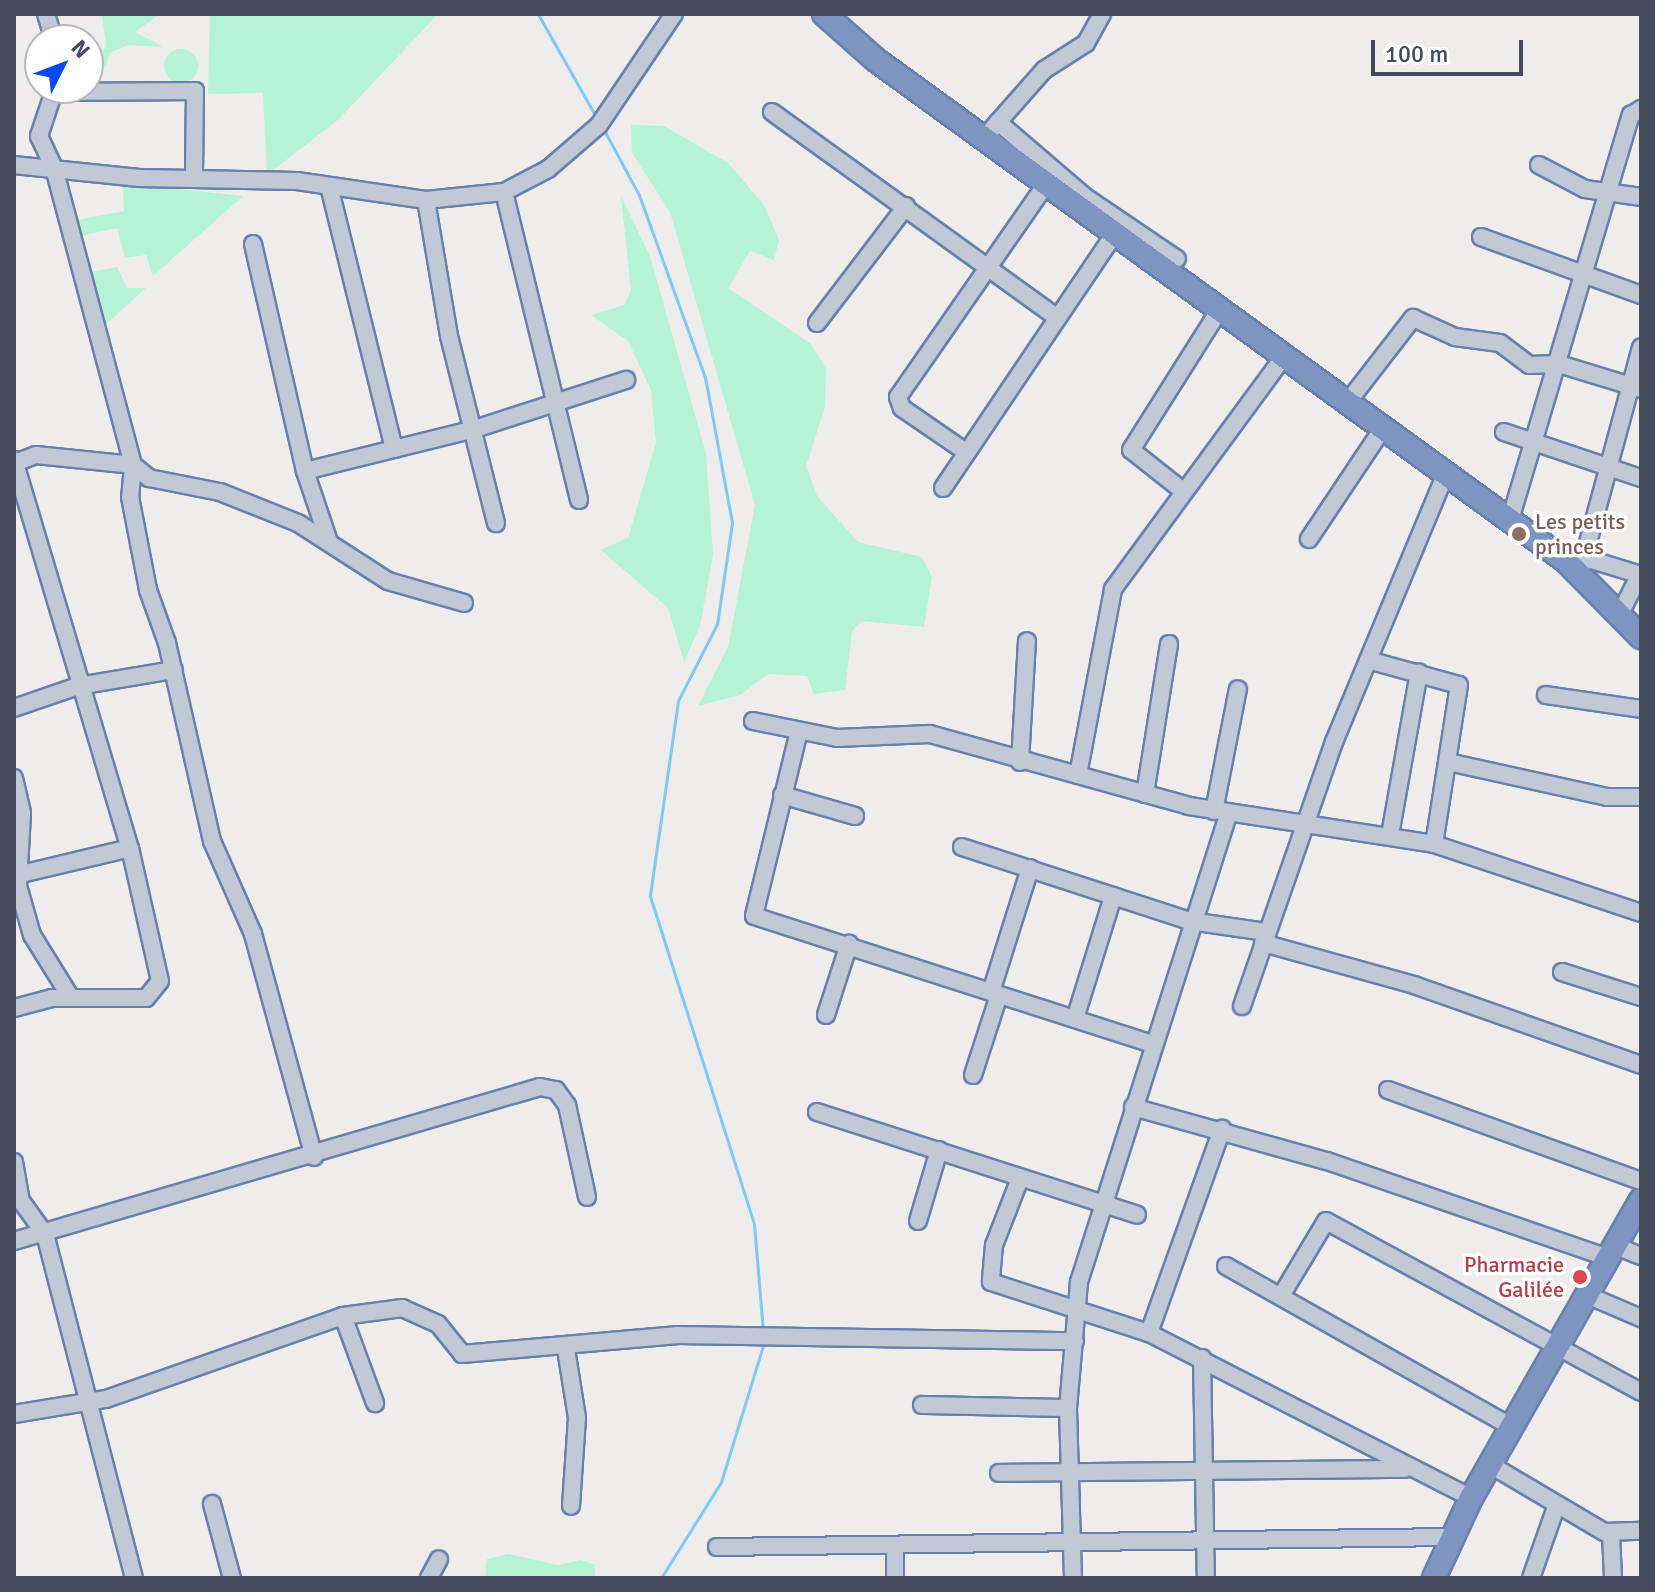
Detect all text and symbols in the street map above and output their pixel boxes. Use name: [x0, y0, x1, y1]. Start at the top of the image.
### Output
north arrow: [24, 24, 104, 104]
scale bar: [1375, 24, 1527, 74]
text: N: [66, 34, 96, 64]
text: 100 m: [1385, 39, 1448, 69]
place label: Les petits princes: [1535, 508, 1625, 560]
marker: Les petits princes: [1510, 525, 1528, 543]
place label: Pharmacie Galilée: [1464, 1251, 1564, 1302]
marker: Pharmacie Galilée: [1571, 1268, 1589, 1286]

